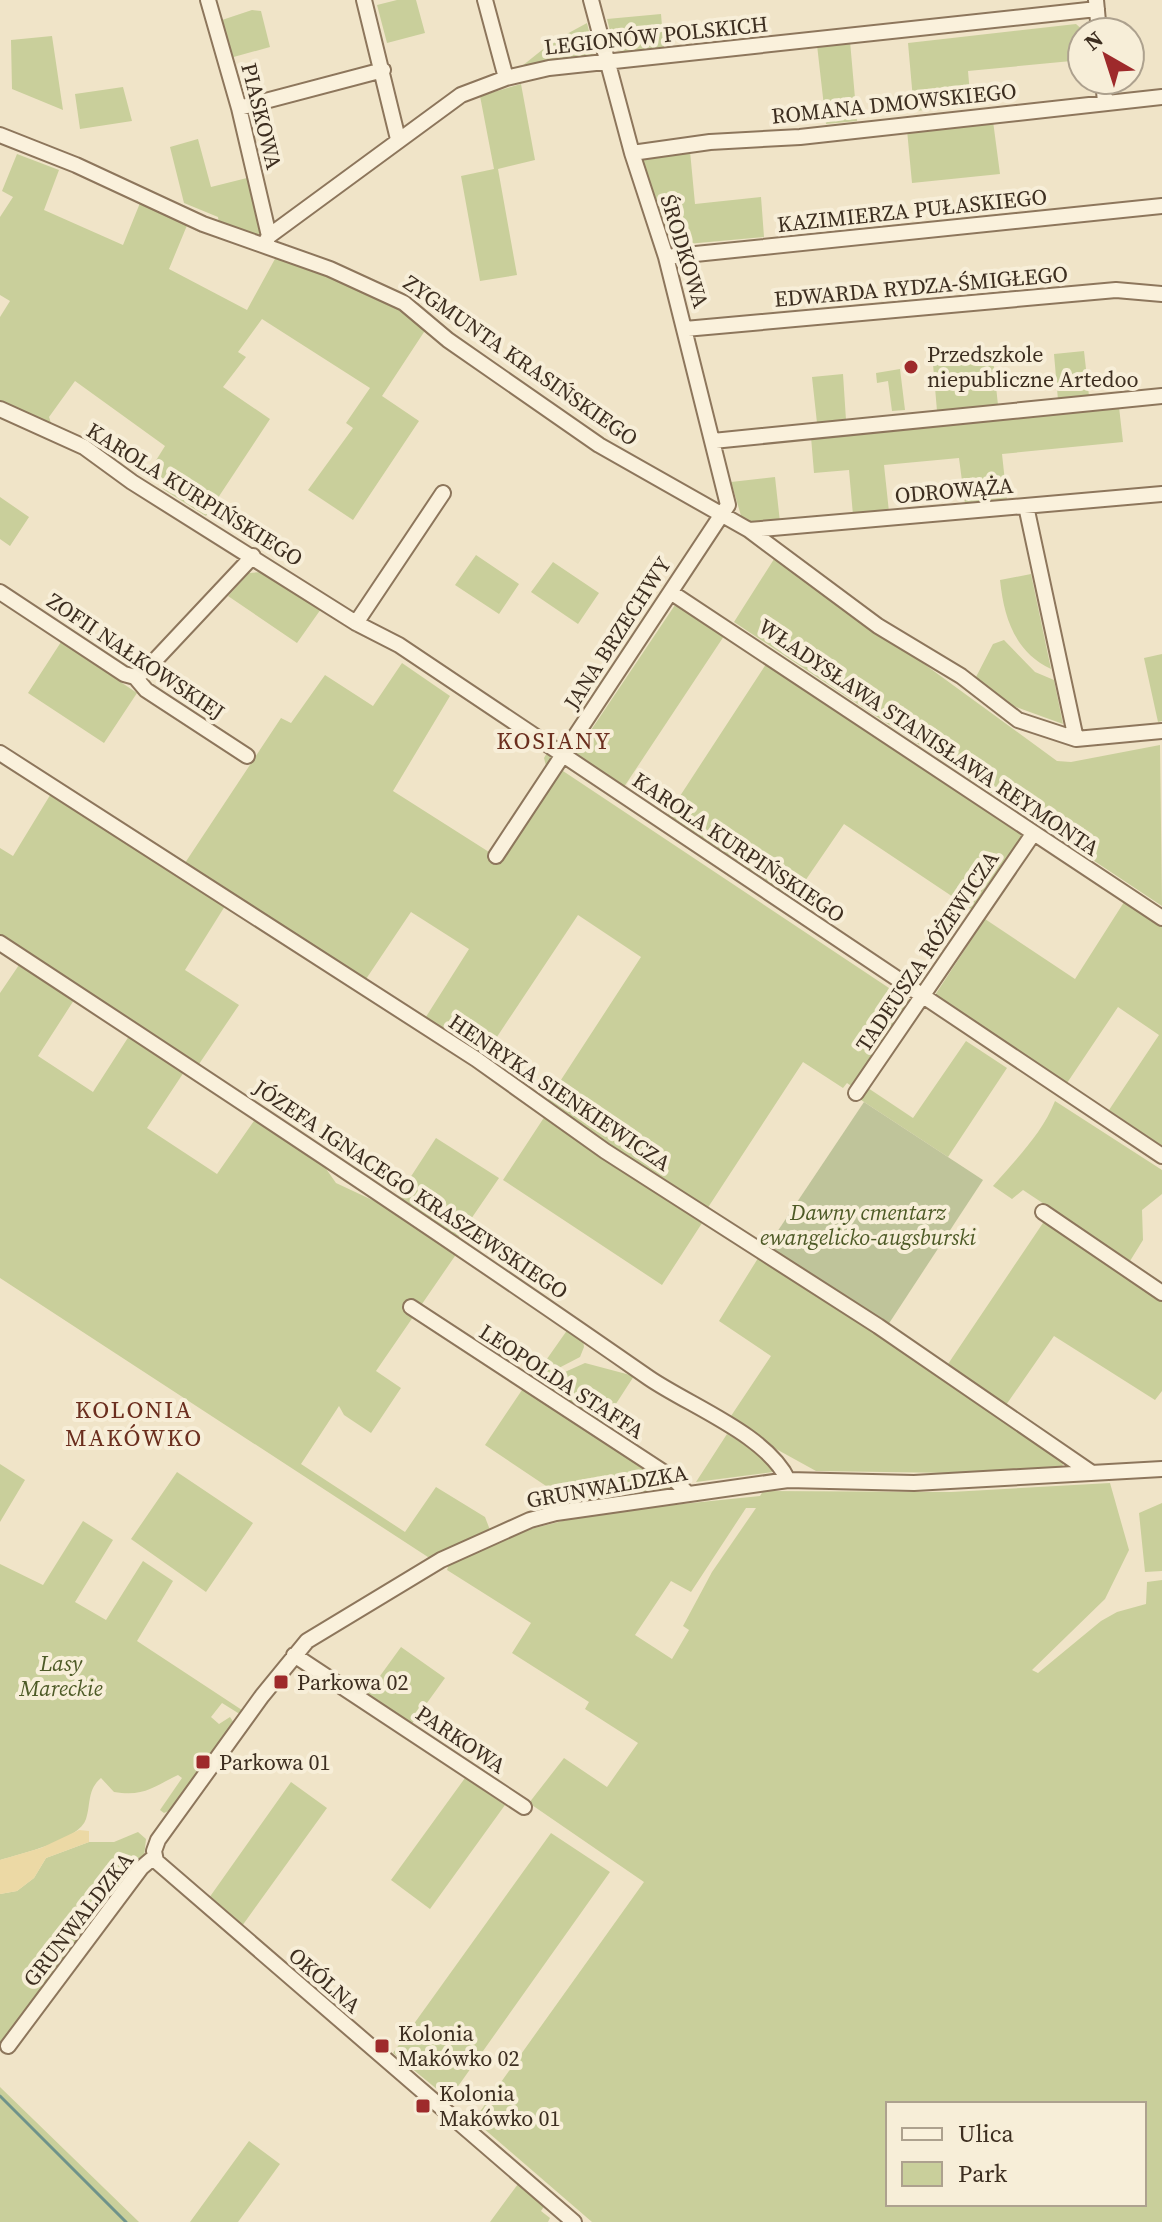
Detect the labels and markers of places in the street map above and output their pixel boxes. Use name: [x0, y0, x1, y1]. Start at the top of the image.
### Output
place label: Przedszkole niepubliczne Artedoo: [927, 339, 1139, 394]
marker: Przedszkole niepubliczne Artedoo: [902, 358, 920, 376]
place label: Parkowa 02: [297, 1667, 409, 1697]
marker: Parkowa 02: [272, 1673, 290, 1691]
place label: Parkowa 01: [219, 1747, 331, 1777]
marker: Parkowa 01: [194, 1753, 212, 1771]
place label: Kolonia Makówko 02: [398, 2018, 519, 2073]
marker: Kolonia Makówko 02: [373, 2037, 391, 2055]
place label: Kolonia Makówko 01: [439, 2078, 560, 2133]
marker: Kolonia Makówko 01: [414, 2097, 432, 2115]

